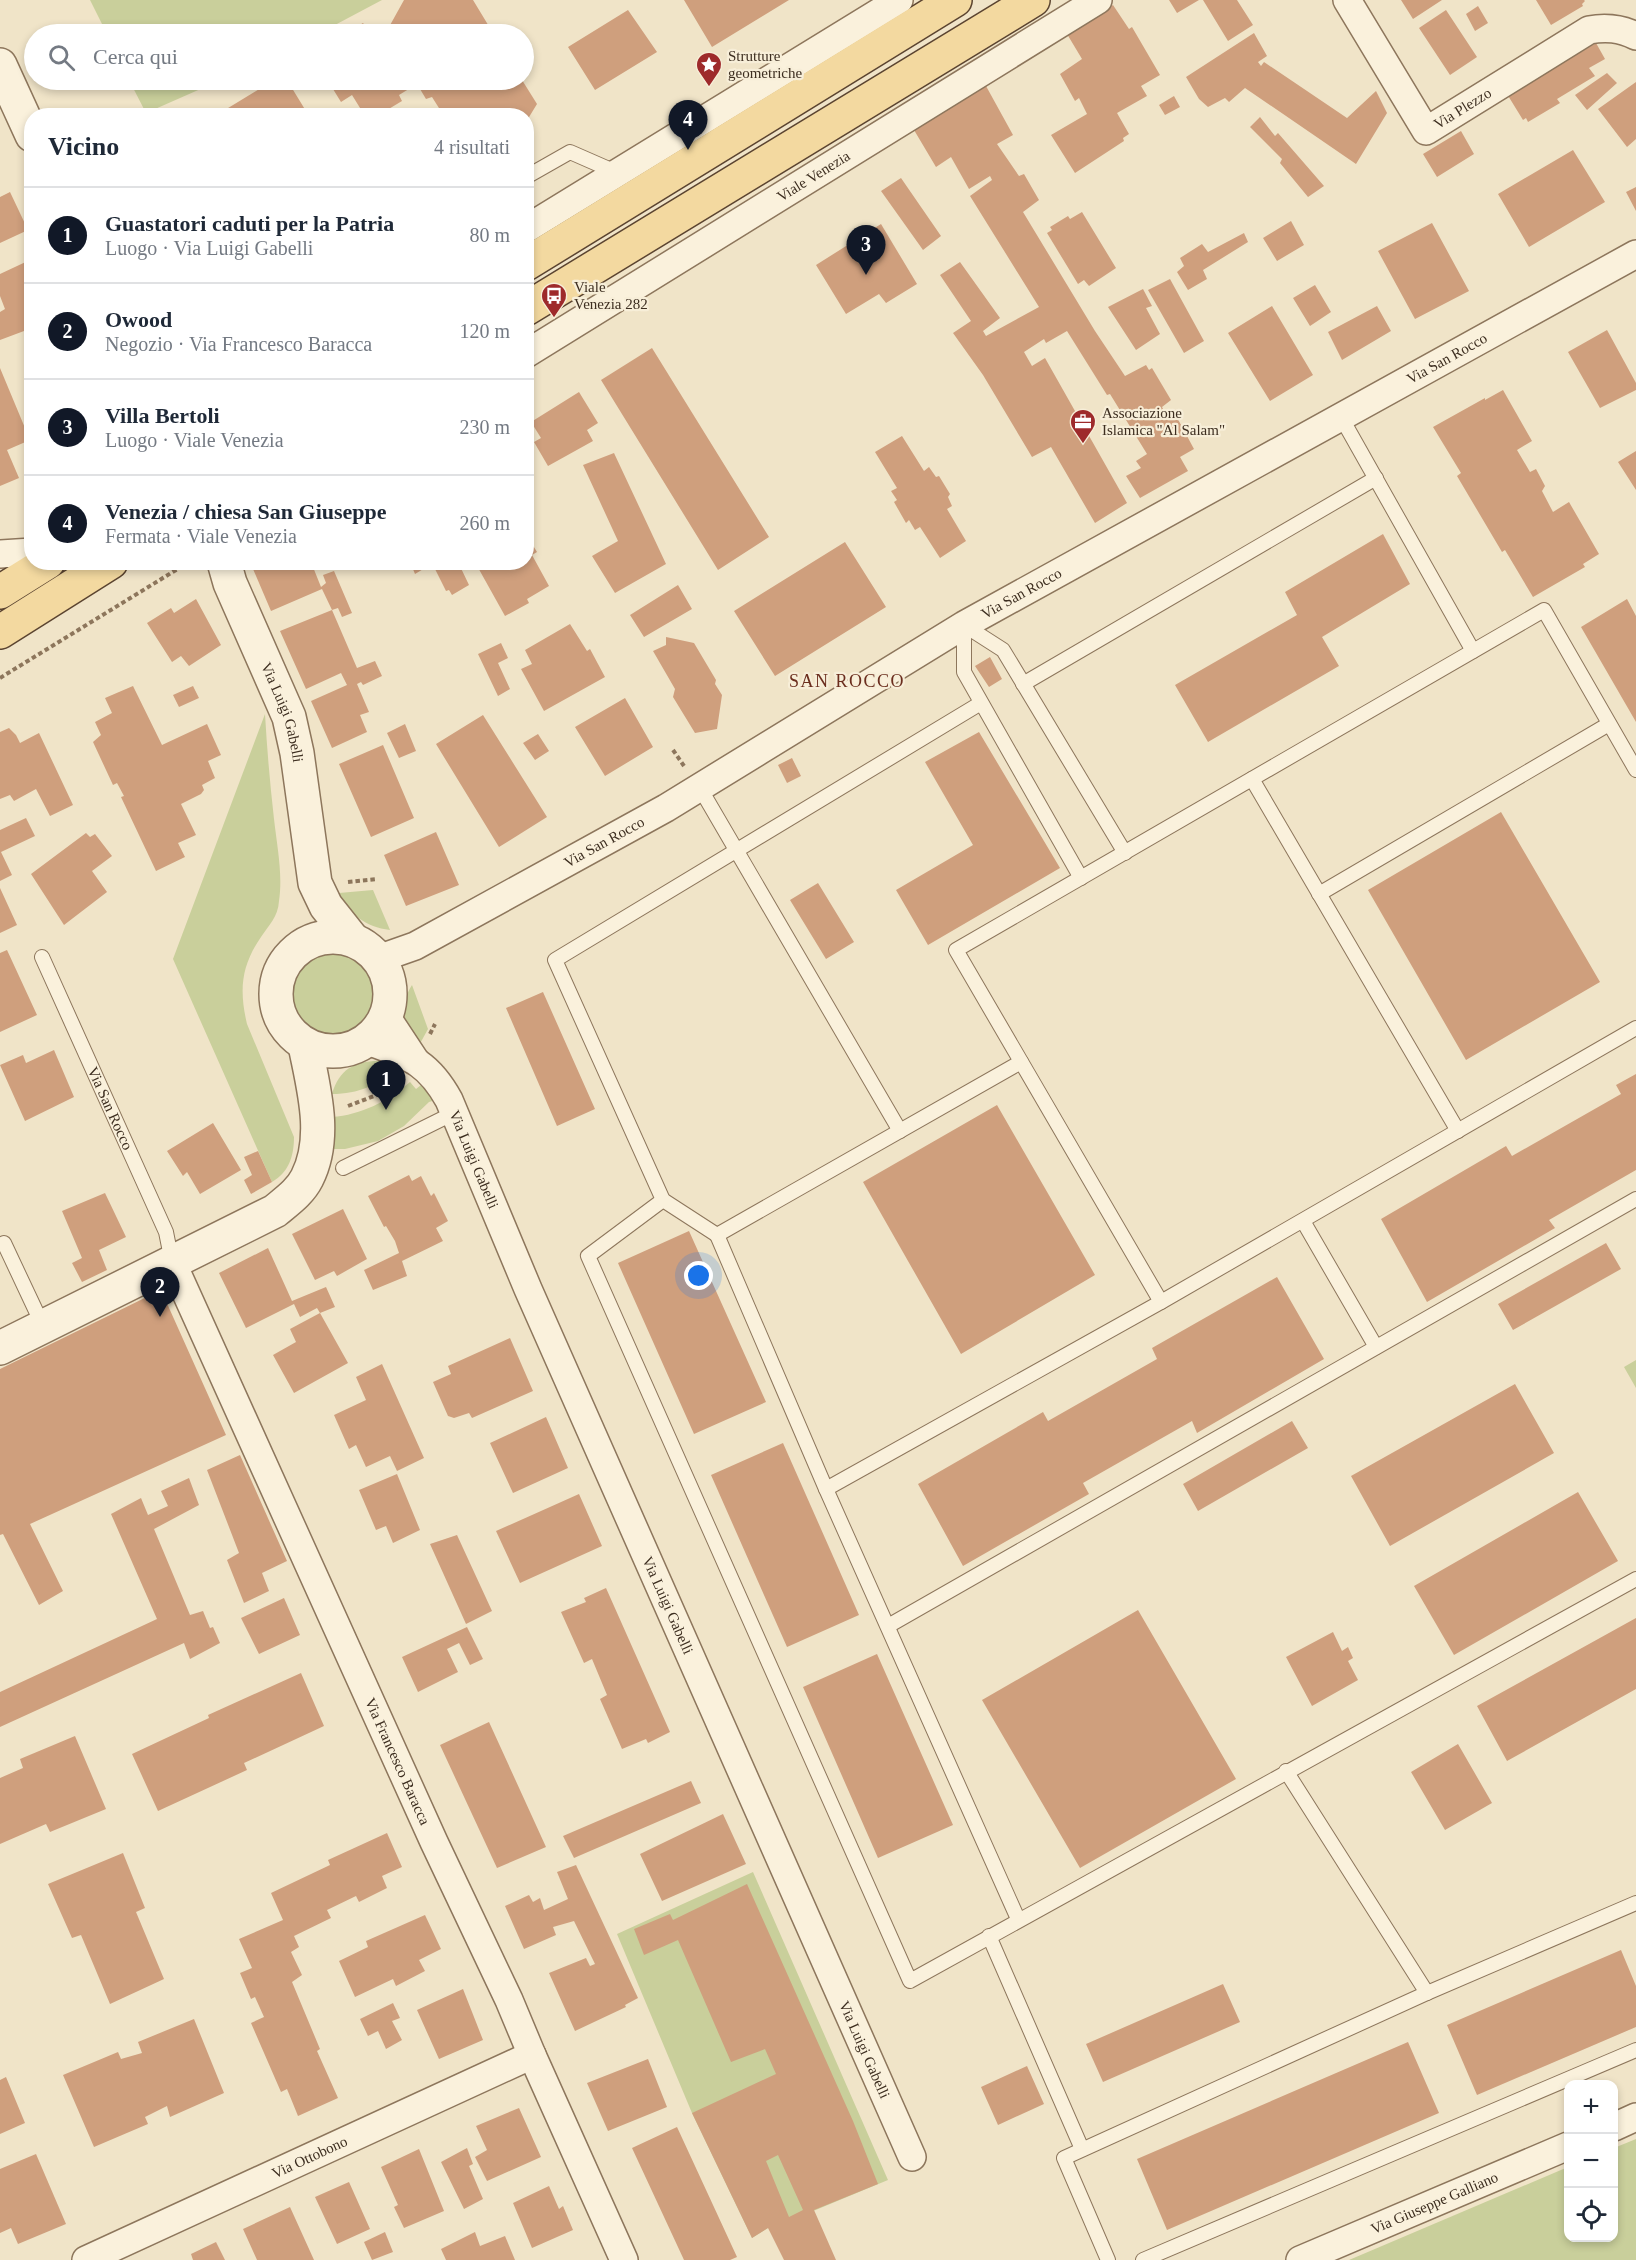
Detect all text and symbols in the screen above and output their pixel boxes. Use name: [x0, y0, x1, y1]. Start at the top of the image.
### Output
search box: [24, 24, 534, 90]
icon: search: [45, 41, 78, 74]
text: Cerca qui: [93, 44, 178, 69]
place label: Strutture geometriche: [728, 48, 802, 81]
place icon: Strutture geometriche: [694, 50, 724, 88]
street label: Via Plezzo: [1431, 85, 1494, 132]
pin: 4: [668, 100, 708, 150]
text: Vicino: [48, 132, 119, 161]
text: 4 risultati: [434, 136, 510, 158]
street label: Viale Venezia: [774, 147, 853, 205]
text: Guastatori caduti per la Patria: [105, 211, 394, 236]
text: 1: [63, 224, 73, 246]
text: 80 m: [469, 224, 510, 246]
pin: 3: [846, 226, 886, 275]
text: Luogo · Via Luigi Gabelli: [105, 237, 313, 259]
place label: Viale Venezia 282: [574, 279, 648, 312]
bus stop icon: Viale Venezia 282: [539, 281, 569, 319]
text: Owood: [105, 307, 172, 332]
text: 2: [63, 320, 73, 342]
text: 120 m: [459, 320, 510, 342]
street label: Via San Rocco: [1404, 330, 1490, 387]
text: Negozio · Via Francesco Baracca: [105, 333, 372, 355]
text: Villa Bertoli: [105, 403, 220, 428]
place label: Associazione Islamica "Al Salam": [1102, 405, 1225, 438]
office icon: Associazione Islamica "Al Salam": [1068, 407, 1098, 445]
text: 3: [63, 416, 73, 438]
text: 230 m: [459, 416, 510, 438]
text: Luogo · Viale Venezia: [105, 429, 284, 451]
text: Venezia / chiesa San Giuseppe: [105, 499, 387, 524]
text: 4: [63, 512, 73, 534]
text: 260 m: [459, 512, 510, 534]
text: Fermata · Viale Venezia: [105, 525, 297, 547]
street label: Via San Rocco: [979, 565, 1064, 622]
street label: Via Luigi Gabelli: [258, 660, 306, 763]
district label: SAN ROCCO: [789, 671, 905, 691]
street label: Via San Rocco: [561, 814, 647, 871]
pin: 1: [366, 1060, 406, 1110]
street label: Via San Rocco: [85, 1064, 136, 1152]
street label: Via Luigi Gabelli: [446, 1108, 502, 1211]
your location: [684, 1261, 713, 1290]
pin: 2: [140, 1268, 180, 1317]
street label: Via Luigi Gabelli: [639, 1554, 696, 1656]
street label: Via Francesco Baracca: [362, 1695, 433, 1828]
street label: Via Luigi Gabelli: [836, 1998, 893, 2101]
map controls: [1564, 2080, 1618, 2242]
button: +: [1564, 2080, 1618, 2134]
street label: Via Ottobono: [269, 2133, 350, 2181]
button: −: [1564, 2134, 1618, 2188]
street label: Via Giuseppe Galliano: [1368, 2169, 1500, 2237]
button: locate: [1564, 2188, 1618, 2242]

